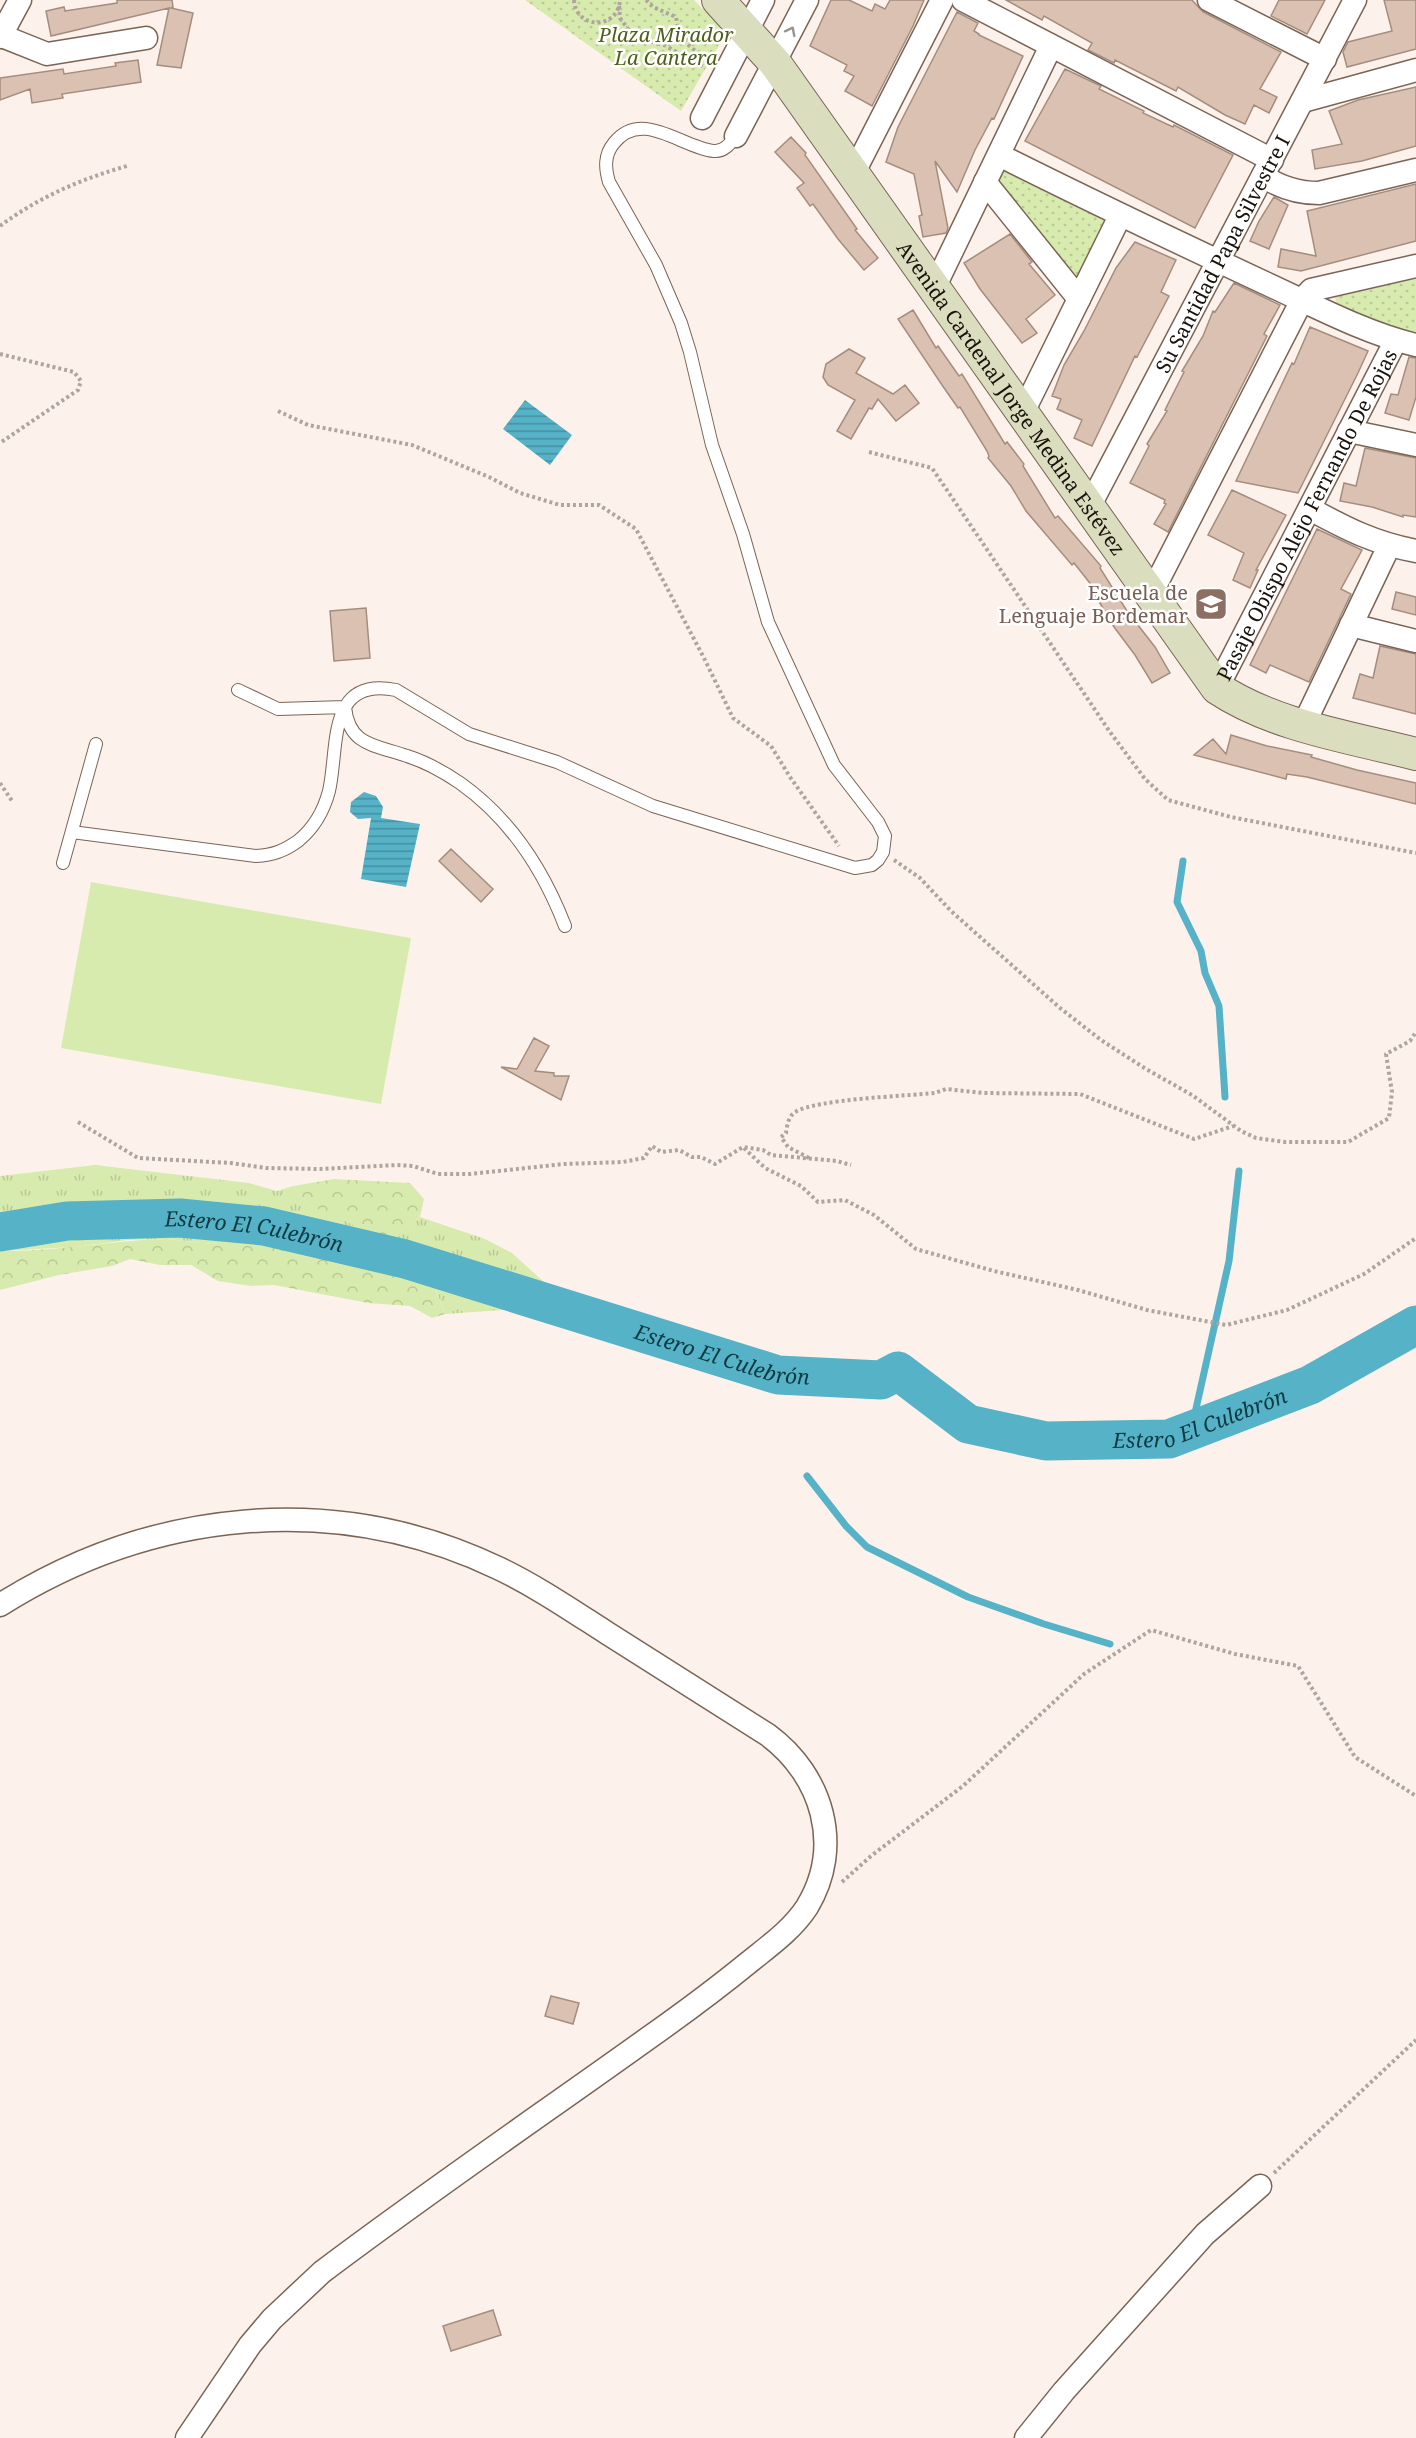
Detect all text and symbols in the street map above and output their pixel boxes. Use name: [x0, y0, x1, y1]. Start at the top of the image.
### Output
park label: Plaza Mirador La Cantera: [598, 21, 734, 71]
one-way arrow: [784, 27, 795, 38]
street label: Su Santidad Papa Silvestre I: [1148, 130, 1295, 377]
street label: Avenida Cardenal Jorge Medina Estévez: [891, 235, 1132, 560]
street label: Pasaje Obispo Alejo Fernando De Rojas: [1210, 344, 1403, 685]
place label: Escuela de Lenguaje Bordemar: [999, 579, 1189, 629]
school or university icon: Escuela de Lenguaje Bordemar: [1193, 586, 1229, 622]
water label: Estero El Culebrón: [163, 1204, 347, 1258]
water label: Estero El Culebrón: [630, 1317, 811, 1391]
water label: Estero El Culebrón: [1111, 1381, 1291, 1454]

